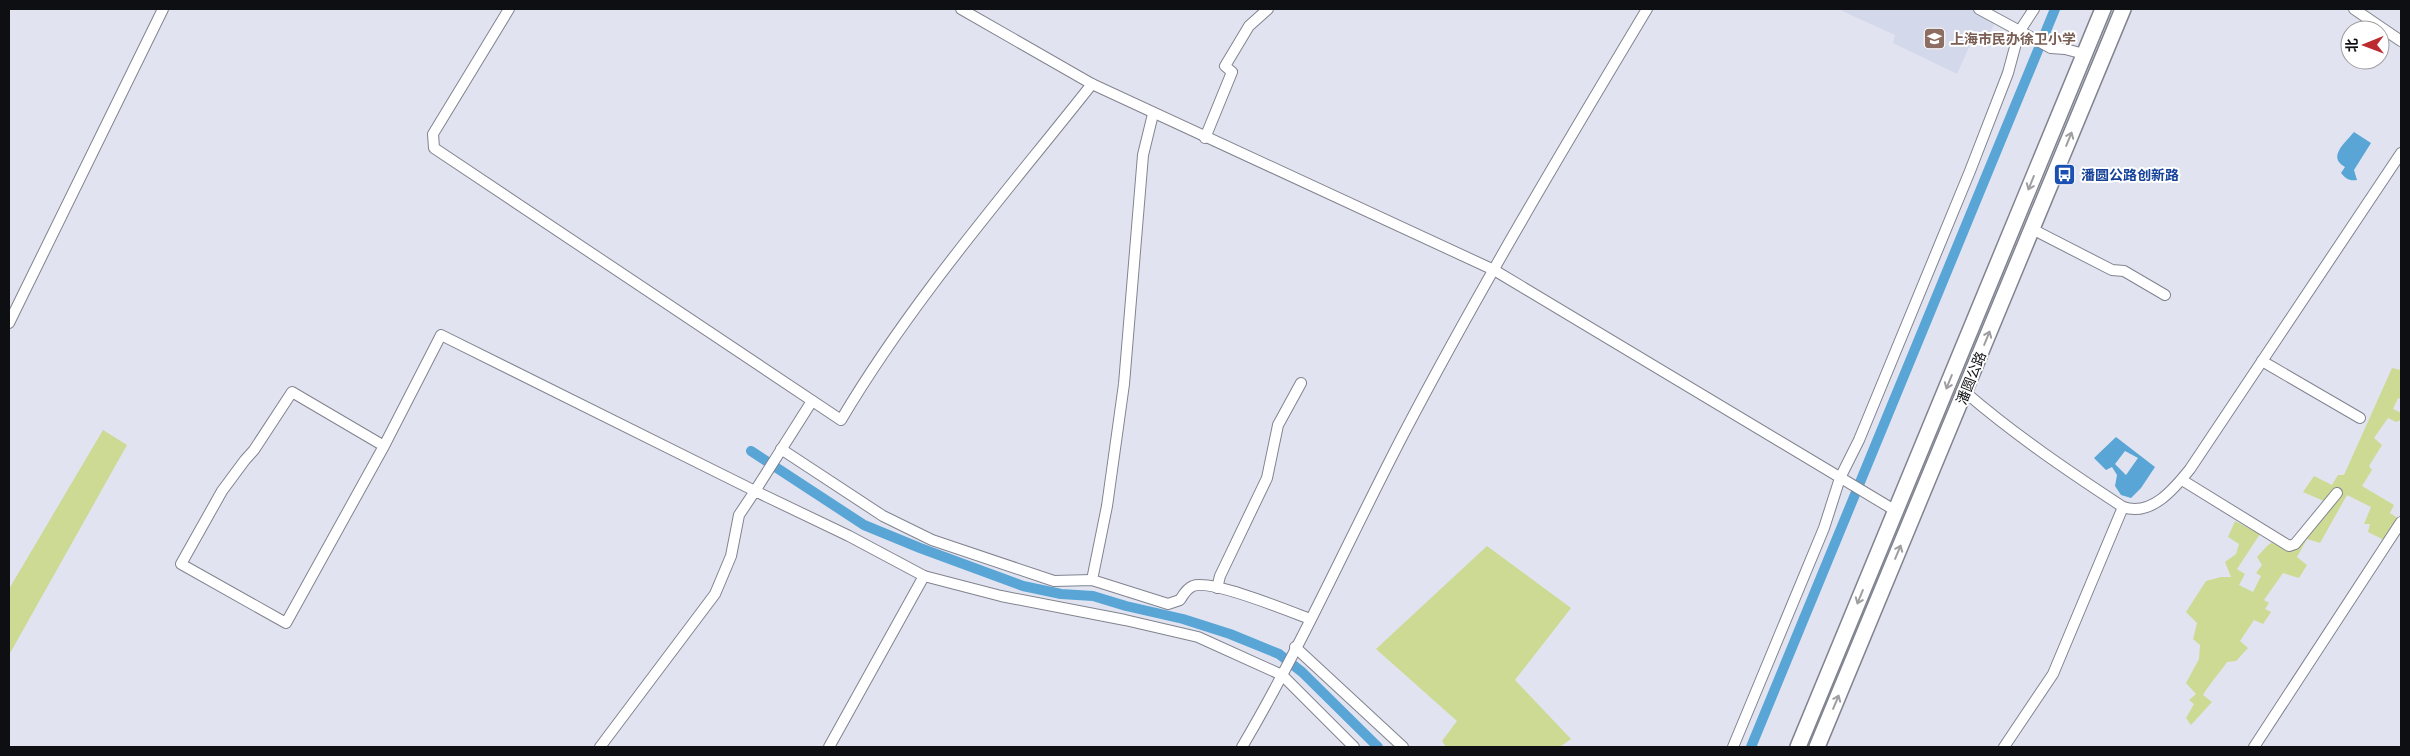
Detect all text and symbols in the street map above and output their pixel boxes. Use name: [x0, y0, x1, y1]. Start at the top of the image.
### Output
north arrow: [2340, 20, 2390, 70]
school or university icon: 上海市民办徐卫小学: [1922, 27, 1946, 51]
place label: 上海市民办徐卫小学: [1950, 28, 2076, 48]
text: 北: [2341, 38, 2361, 52]
one-way arrow: [2065, 132, 2074, 147]
bus stop icon: 潘圆公路创新路: [2053, 163, 2077, 187]
place label: 潘圆公路创新路: [2081, 164, 2179, 184]
one-way arrow: [2026, 175, 2036, 190]
one-way arrow: [1984, 330, 1993, 345]
street label: 潘圆公路: [1950, 348, 1990, 407]
one-way arrow: [1944, 374, 1954, 389]
one-way arrow: [1894, 545, 1903, 560]
one-way arrow: [1855, 589, 1865, 604]
one-way arrow: [1831, 695, 1841, 710]

